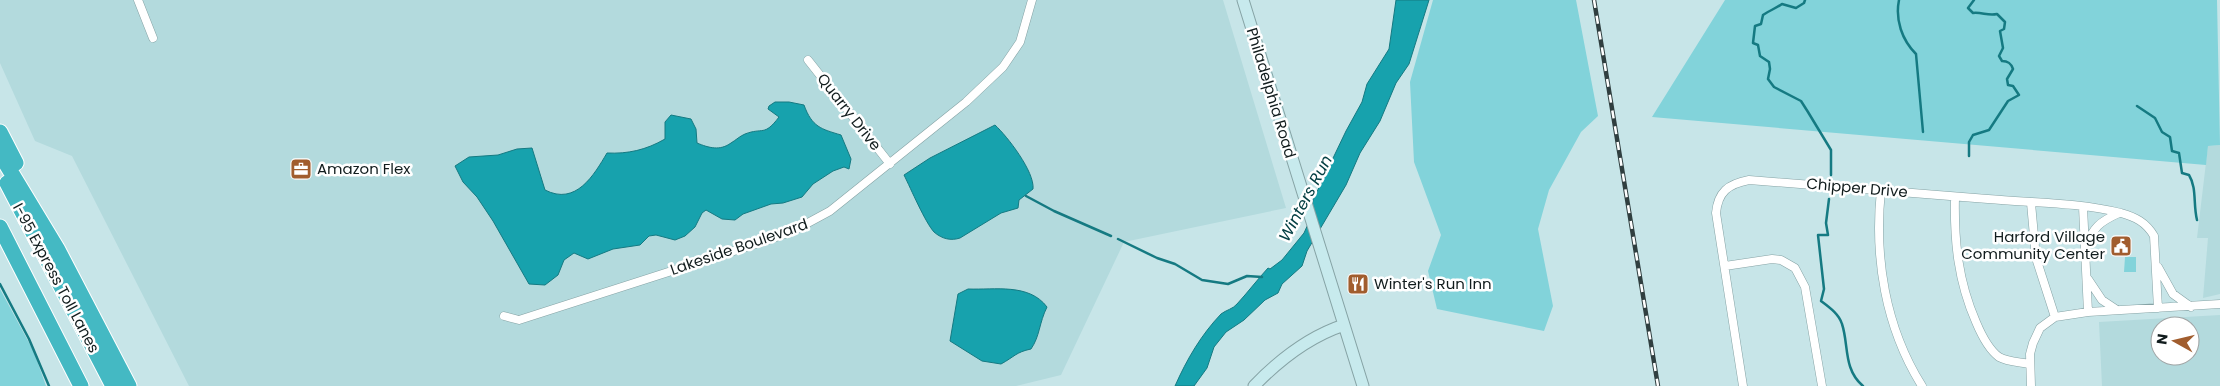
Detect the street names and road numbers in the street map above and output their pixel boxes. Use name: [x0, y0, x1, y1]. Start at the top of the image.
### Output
street label: Philadelphia Road: [1242, 25, 1301, 161]
street label: Quarry Drive: [813, 69, 886, 155]
street label: Chipper Drive: [1805, 173, 1909, 202]
street label: I-95 Express Toll Lanes: [8, 199, 105, 357]
street label: Lakeside Boulevard: [667, 213, 810, 280]

